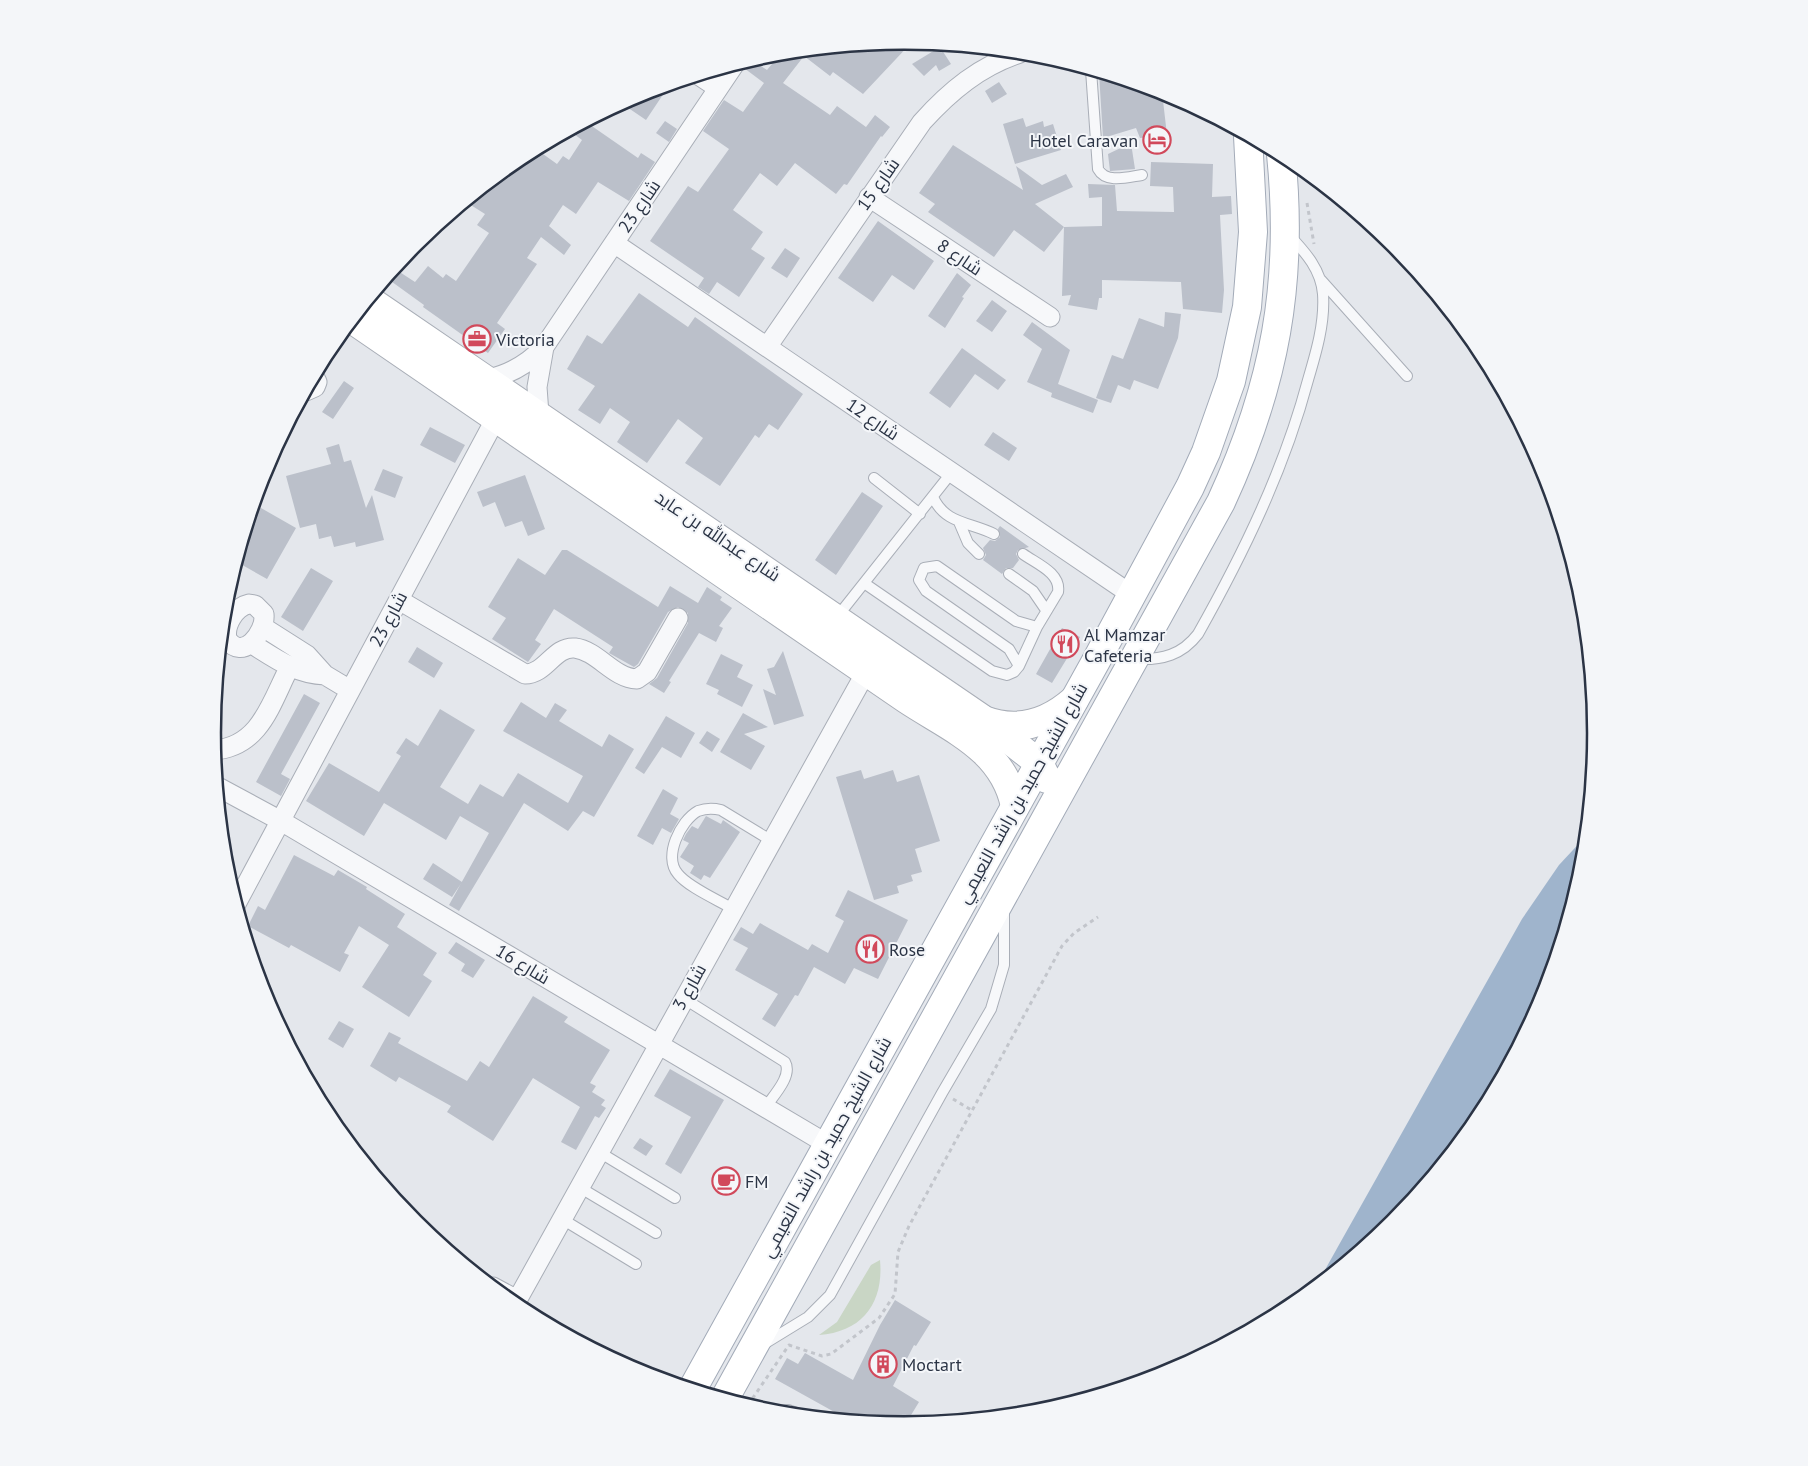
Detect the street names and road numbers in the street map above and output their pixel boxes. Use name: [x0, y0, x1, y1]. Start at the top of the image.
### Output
street label: شارع 15: [852, 153, 905, 215]
street label: شارع 23: [613, 175, 666, 238]
street label: شارع 8: [932, 234, 987, 281]
street label: شارع 12: [841, 393, 904, 446]
street label: شارع عبدالله بن عابد: [650, 486, 785, 587]
street label: شارع 23: [364, 587, 413, 651]
street label: شارع الشيخ حميد بن راشد النعيمي: [952, 678, 1095, 909]
street label: شارع 16: [491, 939, 554, 990]
street label: شارع 3: [667, 960, 712, 1015]
street label: شارع الشيخ حميد بن راشد النعيمي: [756, 1032, 899, 1263]

